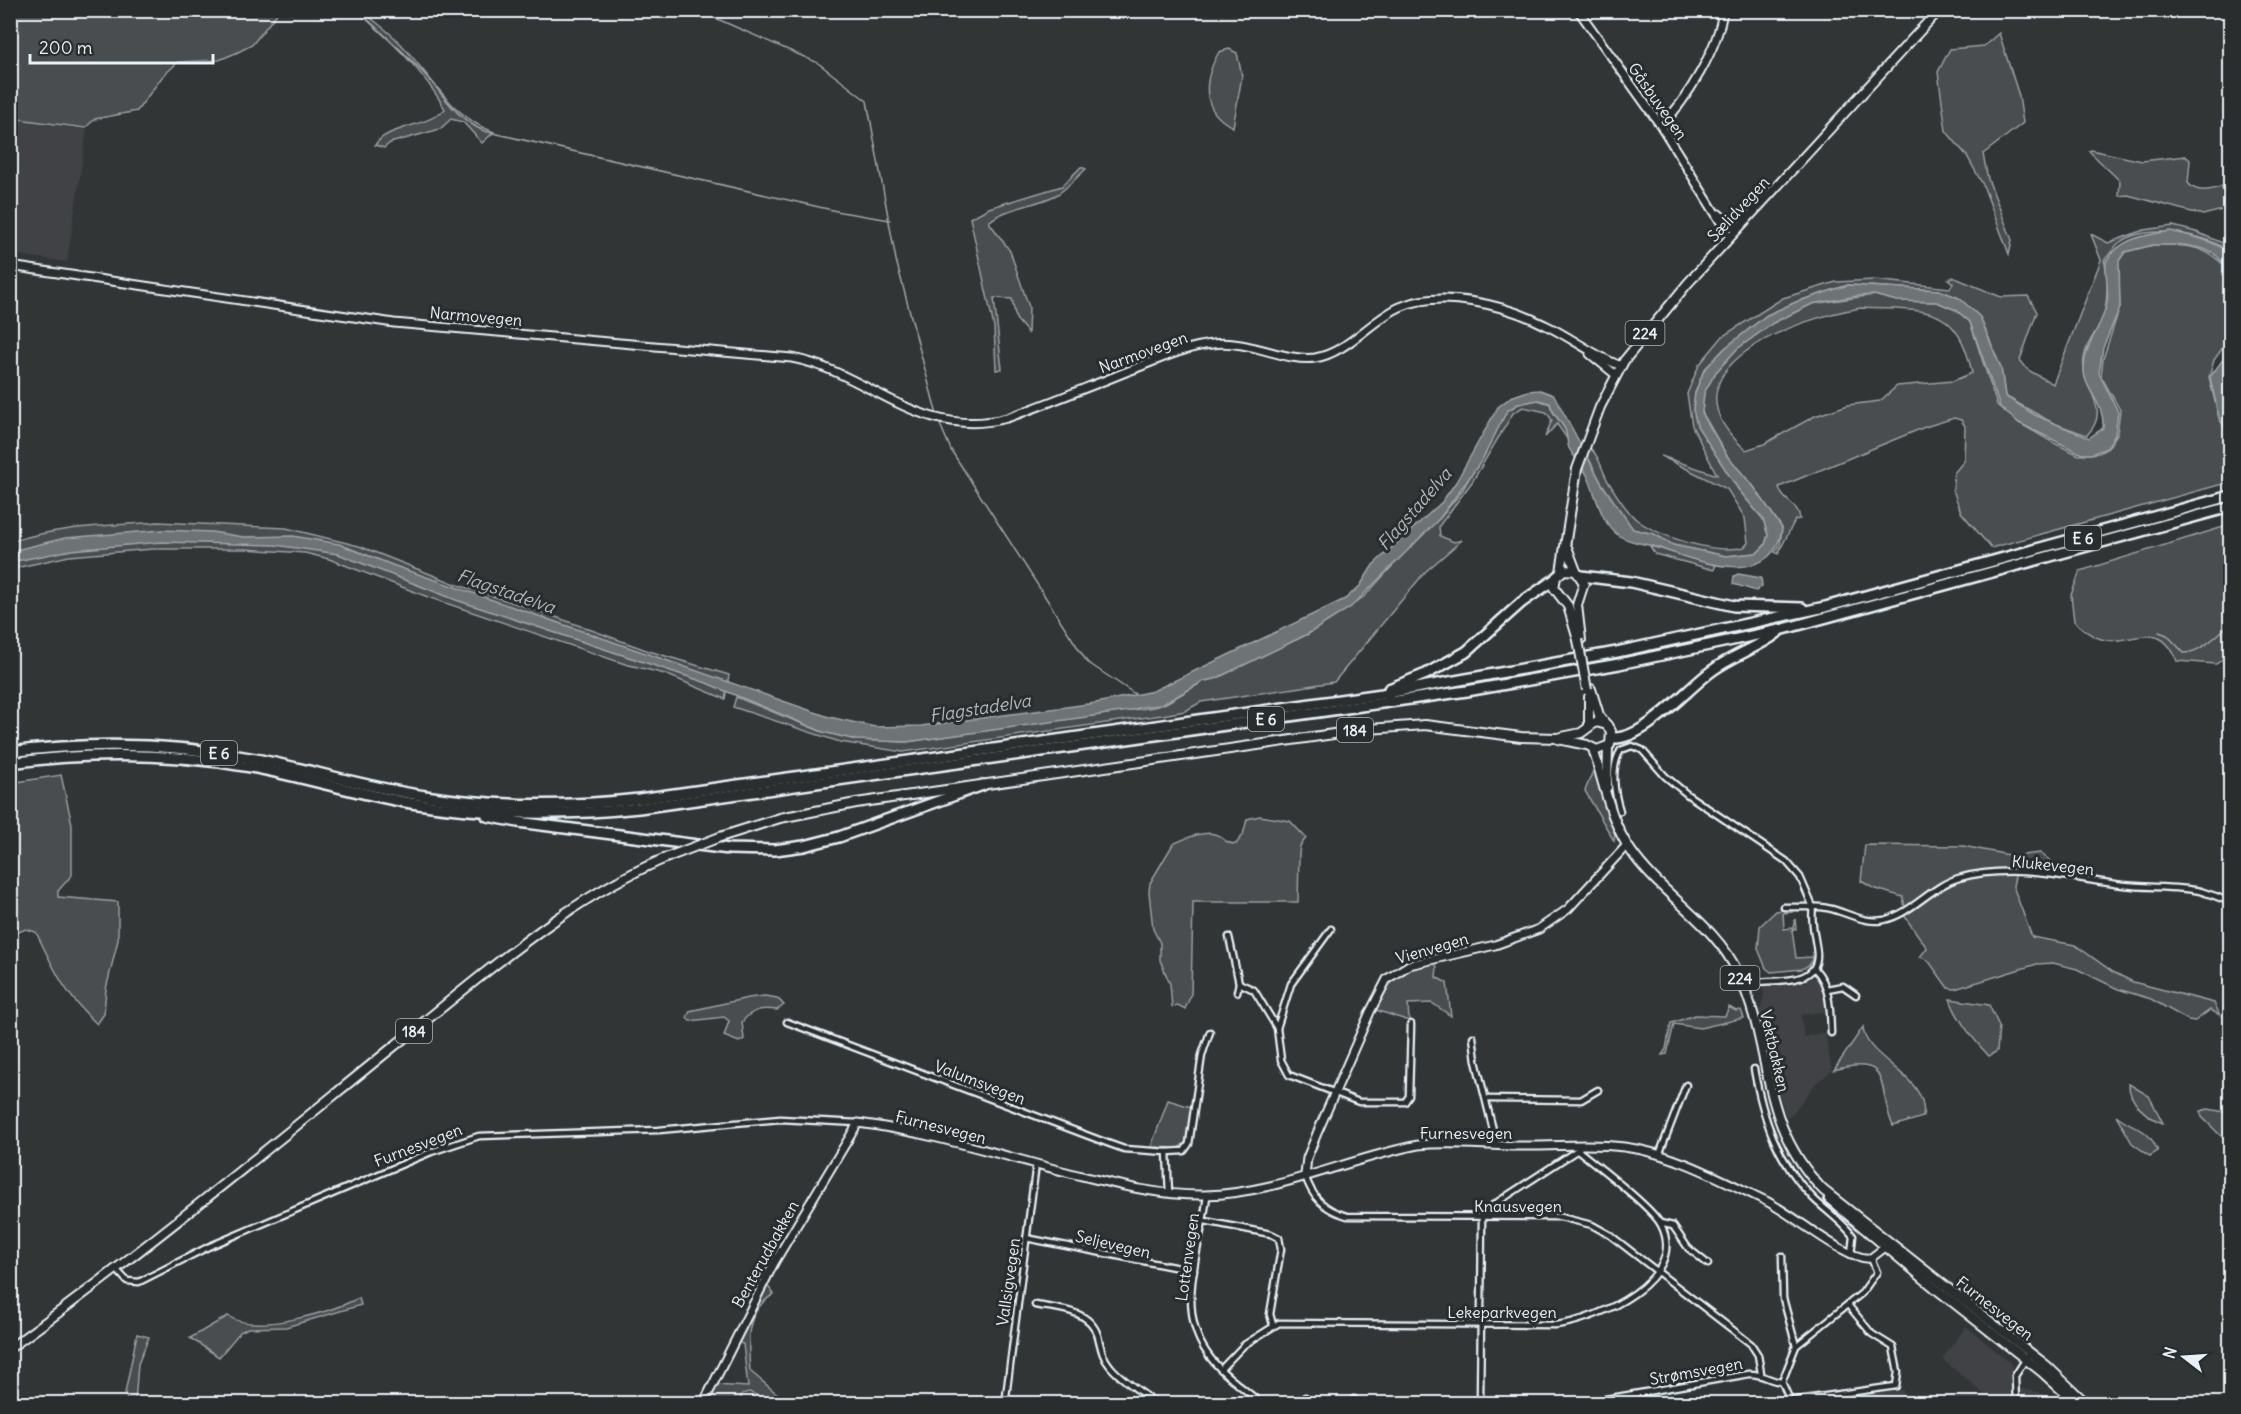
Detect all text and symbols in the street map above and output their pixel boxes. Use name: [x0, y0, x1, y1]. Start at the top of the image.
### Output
scale bar: [30, 27, 213, 65]
text: 200 m: [39, 36, 93, 59]
street label: Gåsbuvegen: [1624, 59, 1692, 143]
street label: Sælidvegen: [1703, 172, 1773, 246]
street label: Narmovegen: [429, 302, 523, 330]
road number: 224: [1626, 321, 1664, 345]
street label: Narmovegen: [1096, 327, 1190, 377]
water label: Flagstadelva: [1372, 462, 1457, 555]
road number: E 6: [2065, 526, 2101, 550]
water label: Flagstadelva: [454, 564, 560, 619]
water label: Flagstadelva: [928, 688, 1034, 727]
road number: E 6: [1248, 707, 1284, 731]
road number: 184: [1337, 718, 1373, 742]
road number: E 6: [201, 741, 237, 765]
street label: Klukevegen: [2011, 851, 2095, 879]
street label: Vienvegen: [1393, 928, 1471, 968]
road number: 224: [1720, 966, 1760, 990]
street label: Vektbakken: [1756, 1008, 1794, 1094]
road number: 184: [396, 1019, 432, 1043]
street label: Valumsvegen: [932, 1055, 1028, 1109]
street label: Furnesvegen: [894, 1106, 988, 1148]
street label: Furnesvegen: [371, 1119, 465, 1171]
street label: Furnesvegen: [1420, 1123, 1512, 1143]
street label: Knausvegen: [1474, 1196, 1562, 1216]
street label: Benterudbakken: [727, 1197, 803, 1311]
street label: Lottenvegen: [1171, 1212, 1203, 1302]
street label: Seljevegen: [1073, 1226, 1153, 1262]
street label: Vallsigvegen: [992, 1237, 1024, 1327]
street label: Furnesvegen: [1952, 1272, 2038, 1344]
street label: Lekeparkvegen: [1447, 1302, 1557, 1322]
north arrow: [2154, 1327, 2214, 1387]
text: N: [2158, 1344, 2181, 1361]
street label: Strømsvegen: [1648, 1353, 1744, 1389]

